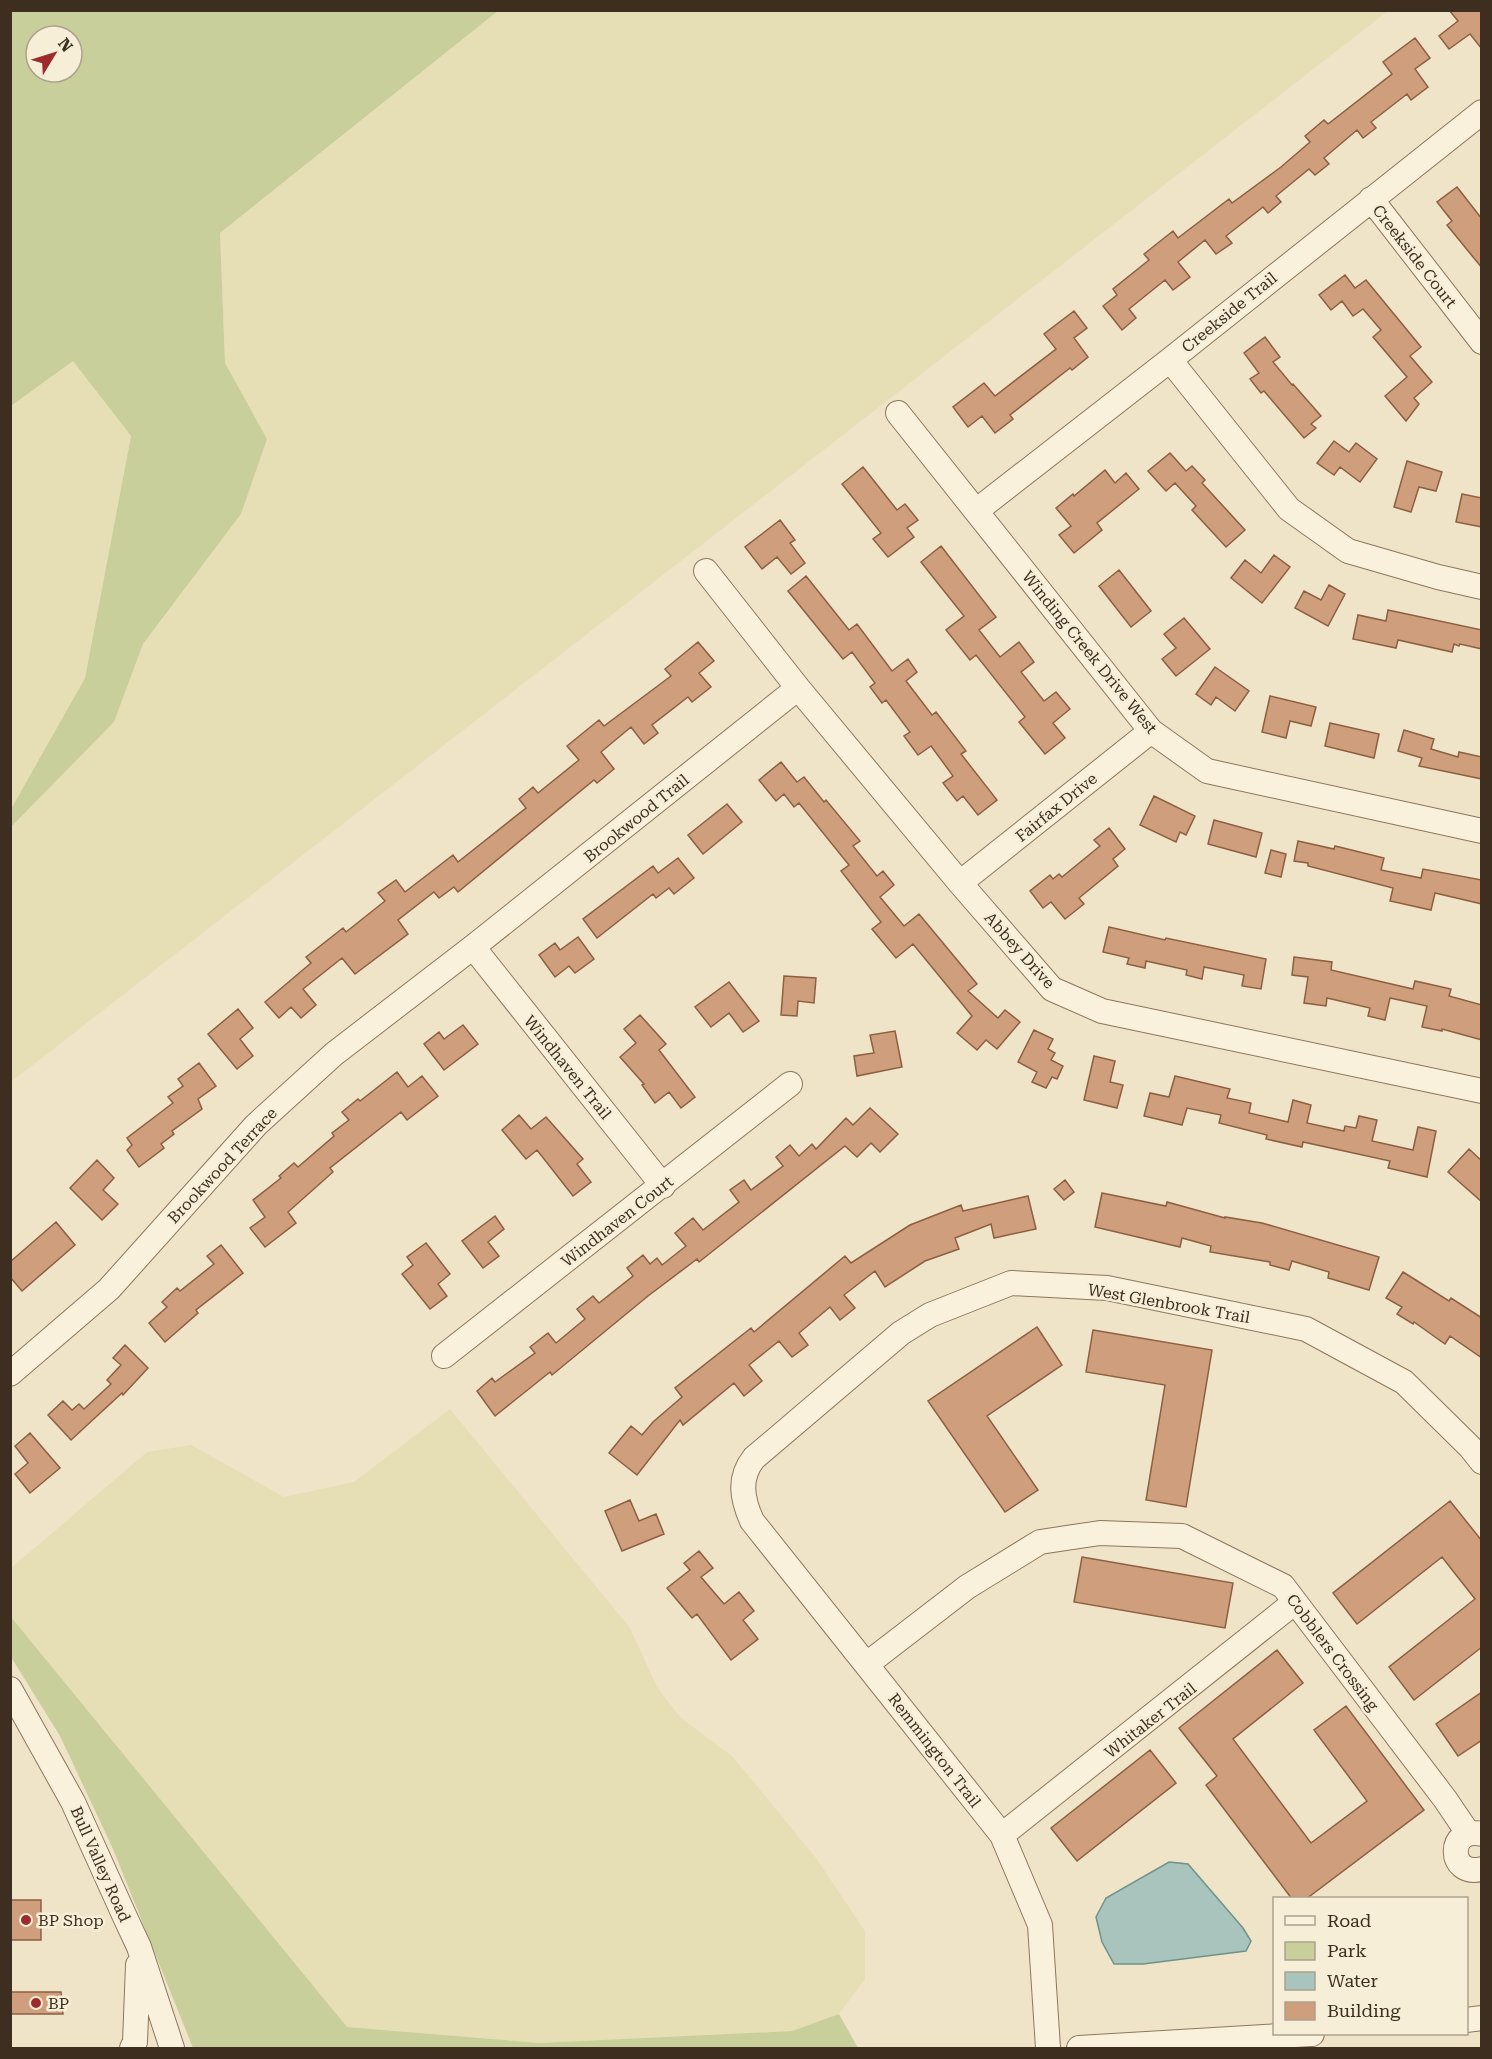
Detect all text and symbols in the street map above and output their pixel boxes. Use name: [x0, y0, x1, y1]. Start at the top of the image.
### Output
north arrow: [24, 24, 84, 84]
text: N: [54, 34, 77, 56]
street label: Creekside Court: [1369, 201, 1461, 312]
street label: Creekside Trail: [1178, 268, 1281, 357]
street label: Winding Creek Drive West: [1018, 567, 1161, 738]
street label: Fairfax Drive: [1012, 769, 1101, 846]
street label: Brookwood Trail: [580, 770, 693, 866]
street label: Abbey Drive: [980, 908, 1059, 993]
street label: Windhaven Trail: [520, 1011, 615, 1123]
street label: Brookwood Terrace: [164, 1103, 281, 1227]
street label: Windhaven Court: [558, 1172, 677, 1271]
street label: West Glenbrook Trail: [1086, 1280, 1252, 1327]
street label: Cobblers Crossing: [1282, 1590, 1383, 1715]
street label: Whitaker Trail: [1101, 1679, 1200, 1762]
street label: Remmington Trail: [884, 1690, 985, 1811]
street label: Bull Valley Road: [67, 1803, 135, 1925]
legend: [1273, 1897, 1468, 2035]
text: Road: [1327, 1910, 1372, 1931]
place label: BP Shop: [38, 1911, 104, 1930]
marker: BP Shop: [19, 1913, 33, 1927]
text: Park: [1327, 1940, 1367, 1961]
text: Water: [1327, 1970, 1378, 1991]
place label: BP: [48, 1994, 69, 2013]
marker: BP: [29, 1996, 43, 2010]
text: Building: [1327, 2000, 1401, 2021]

